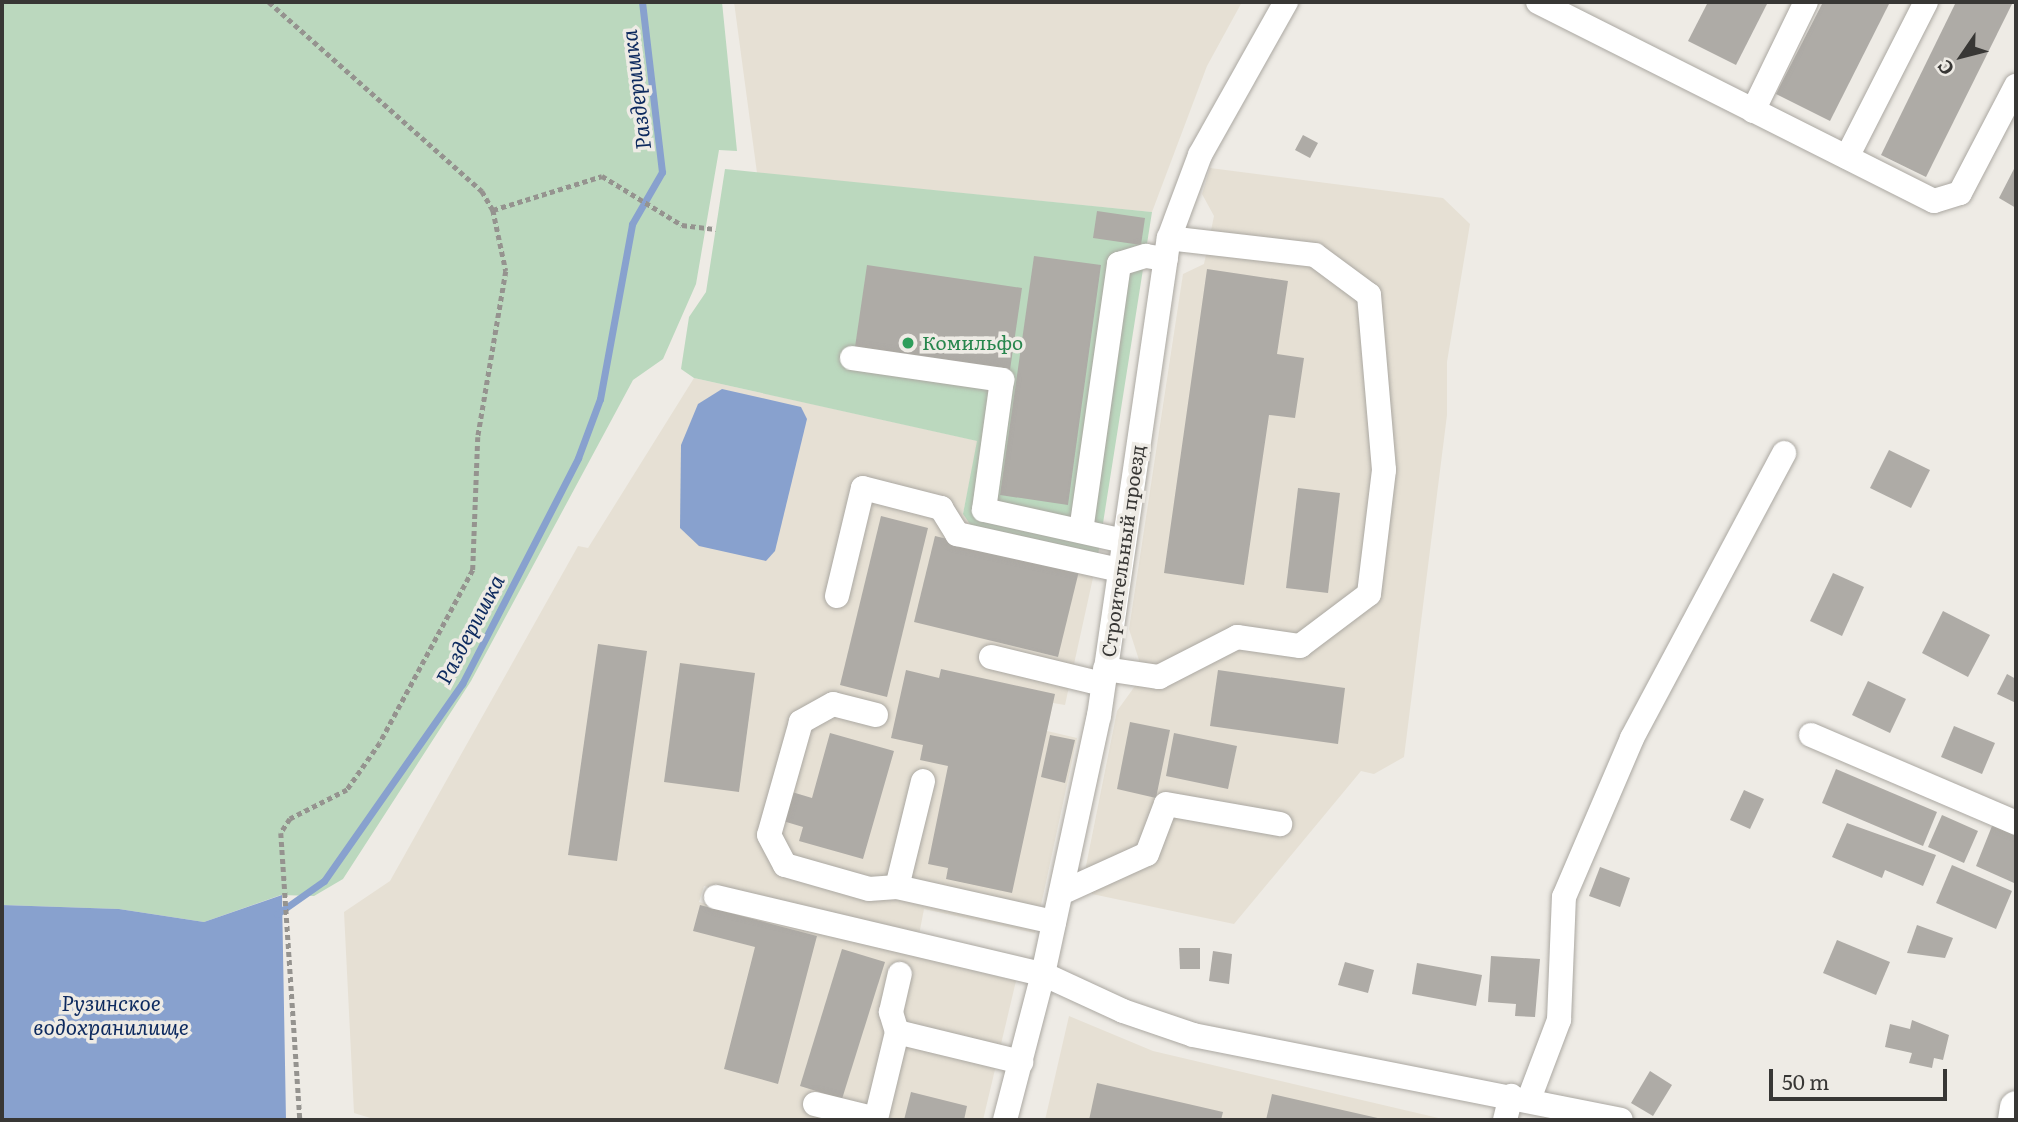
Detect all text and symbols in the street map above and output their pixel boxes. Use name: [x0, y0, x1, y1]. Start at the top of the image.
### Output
north arrow: [1927, 21, 1997, 91]
water label: Раздеришка: [615, 29, 655, 151]
text: С: [1929, 54, 1960, 82]
place label: Комильфо: [922, 332, 1023, 354]
marker: Комильфо: [900, 335, 916, 351]
street label: Строительный проезд: [1097, 443, 1149, 659]
water label: Раздеришка: [430, 570, 508, 688]
water label: Рузинское водохранилище: [33, 989, 189, 1039]
scale bar: [1773, 1056, 1952, 1100]
text: 50 m: [1782, 1065, 1829, 1096]

